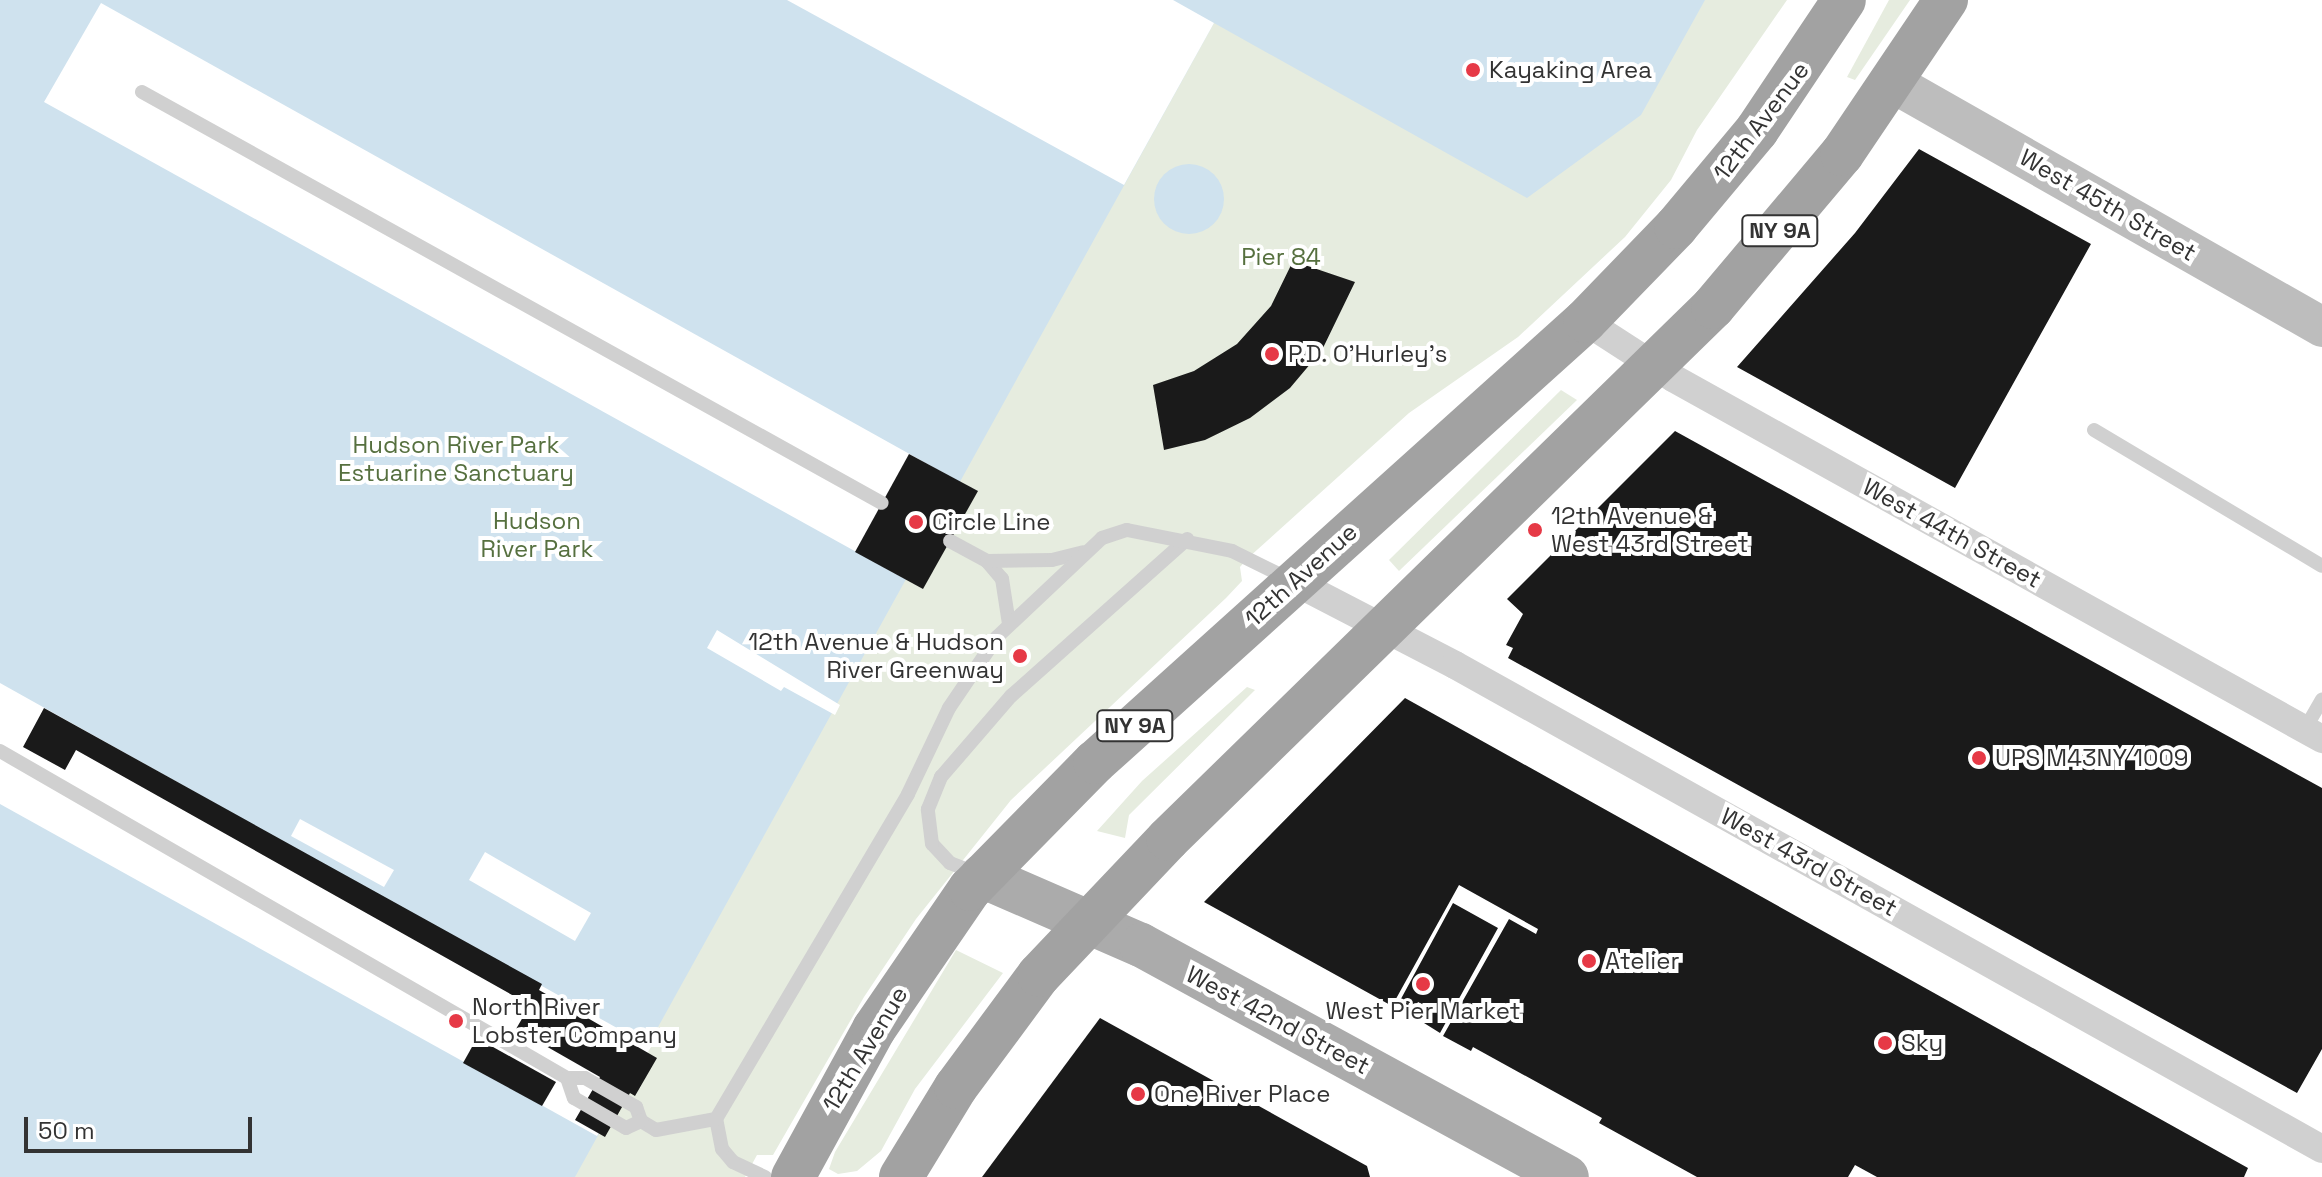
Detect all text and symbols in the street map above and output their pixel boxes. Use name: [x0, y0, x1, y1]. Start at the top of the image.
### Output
place label: Kayaking Area: [1489, 56, 1652, 84]
street label: 12th Avenue: [1707, 56, 1815, 186]
marker: Kayaking Area: [1464, 61, 1482, 79]
street label: West 45th Street: [2015, 143, 2201, 267]
road number: NY 9A: [1740, 213, 1820, 249]
park label: Pier 84: [1241, 243, 1321, 271]
place label: P.D. O'Hurley's: [1288, 340, 1448, 368]
marker: P.D. O'Hurley's: [1263, 345, 1281, 363]
park label: Hudson River Park Estuarine Sanctuary: [338, 431, 574, 487]
street label: West 44th Street: [1858, 472, 2046, 594]
place label: 12th Avenue & West 43rd Street: [1551, 502, 1749, 558]
park label: Hudson River Park: [481, 507, 593, 563]
place label: Circle Line: [932, 508, 1050, 536]
marker: Circle Line: [907, 513, 925, 531]
street label: 12th Avenue: [1239, 517, 1363, 633]
marker: 12th Avenue & West 43rd Street: [1526, 521, 1544, 539]
place label: 12th Avenue & Hudson River Greenway: [748, 628, 1004, 684]
marker: 12th Avenue & Hudson River Greenway: [1011, 647, 1029, 665]
road number: NY 9A: [1095, 708, 1175, 744]
place label: UPS M43NY 1009: [1995, 744, 2189, 772]
marker: UPS M43NY 1009: [1970, 749, 1988, 767]
street label: West 43rd Street: [1716, 802, 1902, 922]
place label: Atelier: [1605, 947, 1679, 975]
marker: Atelier: [1580, 952, 1598, 970]
street label: West 42nd Street: [1181, 959, 1375, 1081]
marker: West Pier Market: [1414, 975, 1432, 993]
street label: 12th Avenue: [816, 981, 914, 1117]
place label: North River Lobster Company: [472, 993, 677, 1049]
place label: West Pier Market: [1326, 997, 1520, 1025]
marker: North River Lobster Company: [447, 1012, 465, 1030]
place label: Sky: [1901, 1029, 1943, 1057]
marker: Sky: [1876, 1034, 1894, 1052]
place label: One River Place: [1154, 1080, 1330, 1108]
marker: One River Place: [1129, 1085, 1147, 1103]
scale bar: [28, 1101, 256, 1151]
text: 50 m: [38, 1115, 95, 1146]

